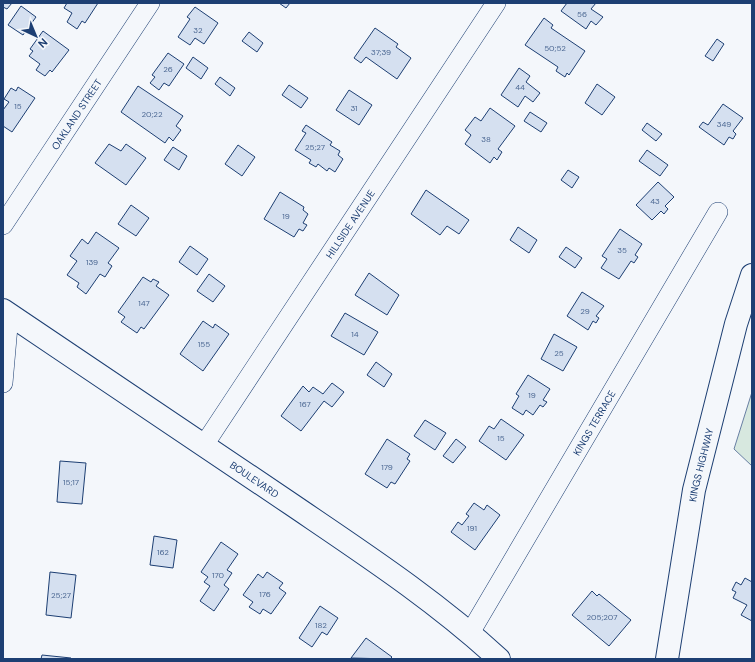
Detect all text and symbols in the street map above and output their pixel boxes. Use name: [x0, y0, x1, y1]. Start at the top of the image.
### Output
house number: 56: [577, 9, 587, 19]
north arrow: [16, 16, 56, 56]
house number: 32: [193, 25, 203, 35]
text: N: [35, 35, 51, 51]
house number: 50;52: [544, 43, 566, 53]
house number: 37;39: [371, 47, 391, 57]
house number: 26: [163, 64, 173, 74]
street label: OAKLAND STREET: [49, 76, 105, 152]
house number: 44: [515, 82, 525, 92]
house number: 15: [14, 101, 22, 111]
house number: 31: [350, 103, 358, 113]
house number: 20;22: [141, 109, 163, 119]
house number: 349: [717, 119, 731, 129]
house number: 38: [481, 134, 491, 144]
house number: 25;27: [305, 142, 325, 152]
street label: HILLSIDE AVENUE: [323, 187, 378, 261]
house number: 43: [650, 196, 660, 206]
house number: 19: [282, 211, 290, 221]
house number: 35: [617, 245, 627, 255]
house number: 139: [86, 257, 98, 267]
house number: 147: [138, 298, 150, 308]
house number: 29: [580, 306, 590, 316]
house number: 14: [351, 329, 359, 339]
house number: 155: [198, 339, 210, 349]
house number: 25: [554, 348, 564, 358]
street label: KINGS TERRACE: [570, 388, 619, 458]
house number: 19: [528, 390, 536, 400]
house number: 167: [299, 399, 311, 409]
street label: KINGS HIGHWAY: [686, 427, 716, 503]
house number: 15: [497, 433, 505, 443]
street label: BOULEVARD: [227, 458, 281, 501]
house number: 179: [381, 462, 393, 472]
house number: 15;17: [63, 477, 79, 487]
house number: 191: [467, 523, 477, 533]
house number: 162: [157, 547, 169, 557]
house number: 170: [212, 570, 225, 580]
house number: 176: [259, 589, 271, 599]
house number: 25;27: [51, 590, 71, 600]
house number: 205;207: [587, 612, 617, 622]
house number: 182: [315, 620, 327, 630]

